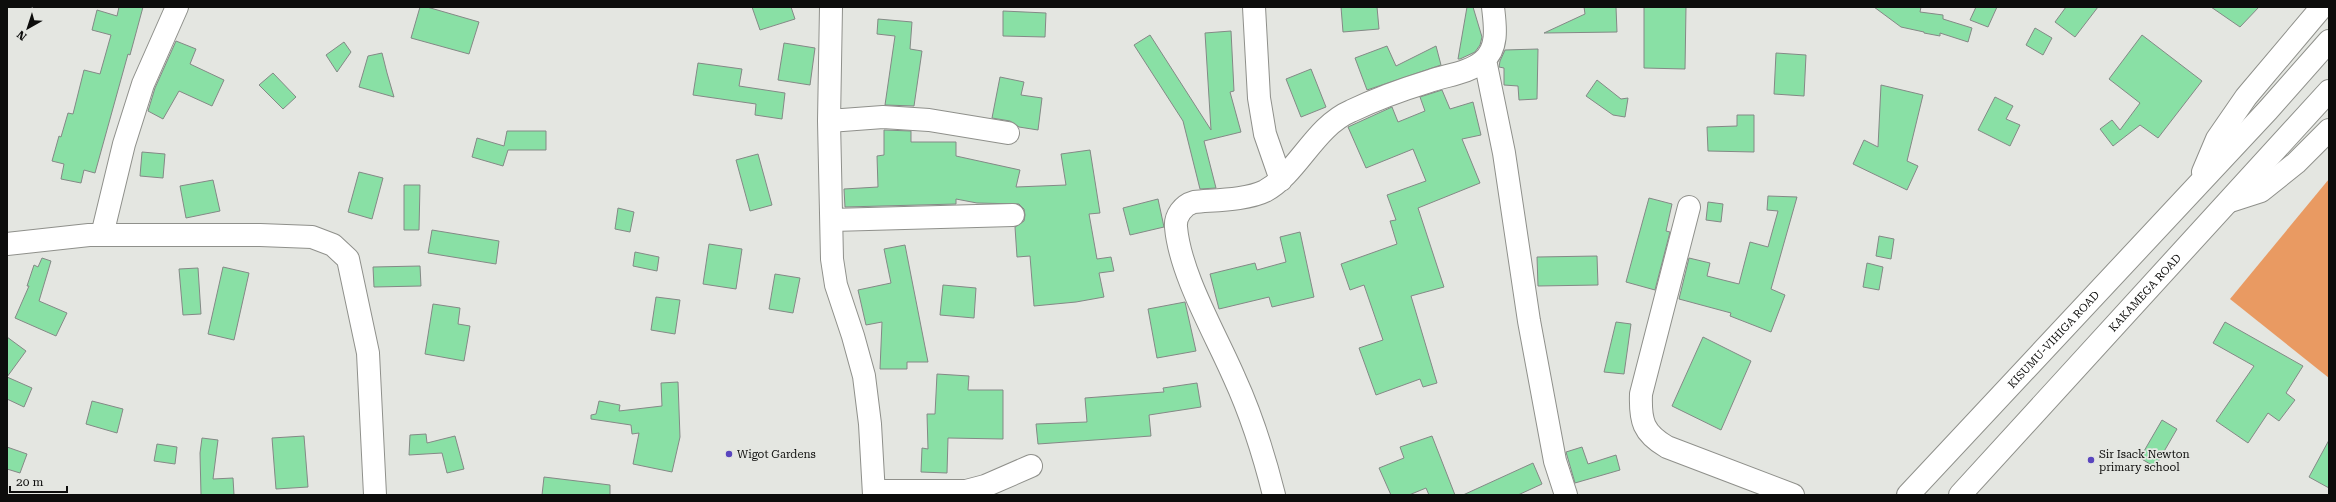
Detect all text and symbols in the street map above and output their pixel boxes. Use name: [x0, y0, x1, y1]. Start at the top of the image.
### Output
north arrow: [8, 8, 48, 48]
text: N: [14, 27, 29, 43]
street label: KAKAMEGA ROAD: [2106, 251, 2184, 334]
street label: KISUMU-VIHIGA ROAD: [2005, 288, 2102, 391]
place label: Wigot Gardens: [737, 448, 816, 461]
place label: Sir Isack Newton primary school: [2099, 448, 2190, 474]
marker: Wigot Gardens: [724, 449, 734, 459]
marker: Sir Isack Newton primary school: [2086, 455, 2096, 465]
scale bar: [10, 468, 67, 494]
text: 20 m: [16, 475, 43, 489]

